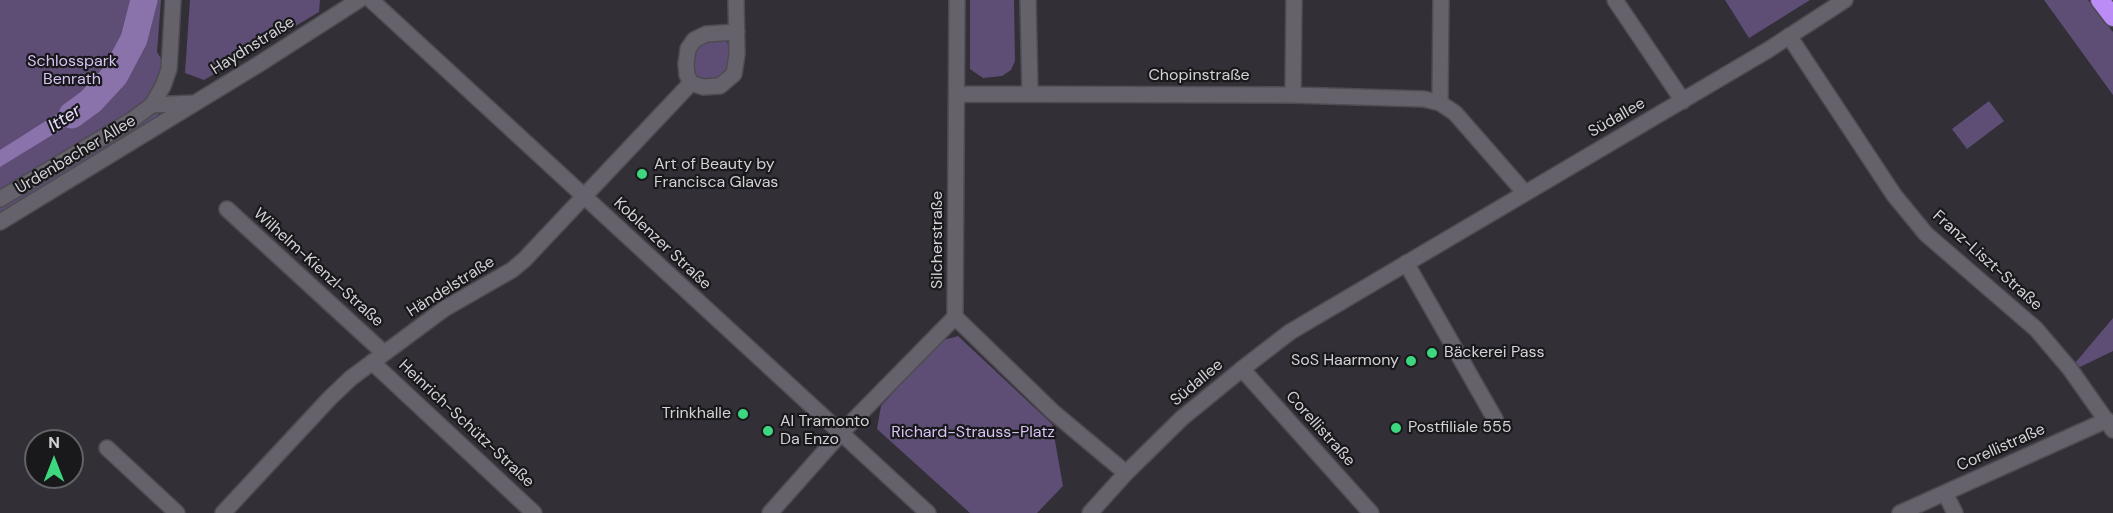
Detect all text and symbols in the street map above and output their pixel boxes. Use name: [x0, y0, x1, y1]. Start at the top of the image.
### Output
street label: Haydnstraße: [208, 13, 298, 79]
park label: Schlosspark Benrath: [27, 52, 117, 90]
street label: Chopinstraße: [1148, 66, 1250, 86]
street label: Südallee: [1585, 94, 1649, 142]
water label: Itter: [45, 100, 85, 138]
street label: Urdenbacher Allee: [12, 112, 140, 198]
place label: Art of Beauty by Francisca Glavas: [654, 155, 778, 193]
marker: Art of Beauty by Francisca Glavas: [635, 167, 649, 181]
street label: Silcherstraße: [928, 191, 948, 289]
street label: Koblenzer Straße: [609, 194, 715, 294]
street label: Wilhelm-Kienzl-Straße: [249, 205, 387, 331]
street label: Franz-Liszt-Straße: [1928, 207, 2046, 315]
street label: Händelstraße: [404, 252, 498, 322]
place label: Bäckerei Pass: [1444, 343, 1545, 363]
marker: Bäckerei Pass: [1425, 346, 1439, 360]
place label: SoS Haarmony: [1291, 351, 1399, 371]
marker: SoS Haarmony: [1404, 354, 1418, 368]
street label: Heinrich-Schütz-Straße: [394, 356, 538, 492]
street label: Südallee: [1167, 356, 1227, 410]
street label: Corellistraße: [1281, 387, 1359, 471]
place label: Trinkhalle: [662, 404, 731, 424]
marker: Trinkhalle: [736, 407, 750, 421]
place label: Al Tramonto Da Enzo: [780, 412, 870, 450]
place label: Postfiliale 555: [1408, 418, 1512, 438]
street label: Corellistraße: [1954, 420, 2048, 476]
marker: Postfiliale 555: [1389, 421, 1403, 435]
park label: Richard-Strauss-Platz: [891, 423, 1055, 443]
marker: Al Tramonto Da Enzo: [761, 424, 775, 438]
north arrow: [24, 429, 84, 489]
text: N: [48, 432, 60, 453]

